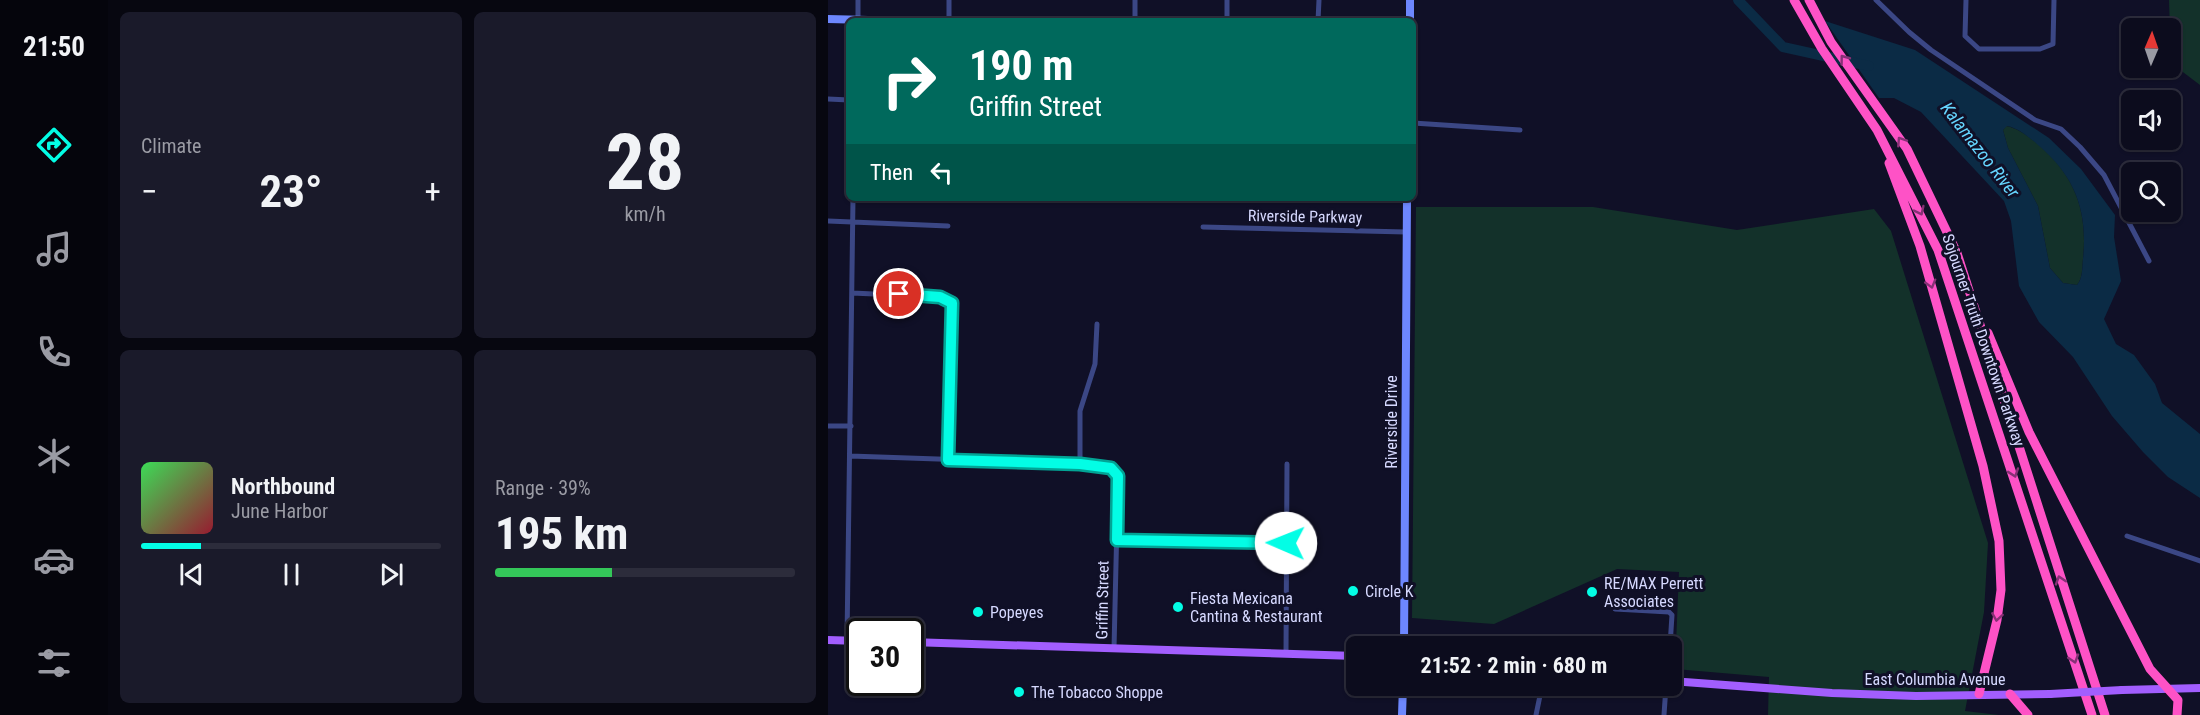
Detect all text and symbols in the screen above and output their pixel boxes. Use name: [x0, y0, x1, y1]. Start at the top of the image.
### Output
north arrow: [2121, 18, 2181, 78]
map controls: [2121, 18, 2181, 222]
text: 21:50: [23, 31, 85, 63]
text: 190 m: [969, 41, 1074, 90]
icon: right: [870, 42, 948, 120]
one-way arrow: [1840, 54, 1851, 65]
button: sound: [2121, 90, 2181, 150]
text: Griffin Street: [969, 91, 1102, 123]
water label: Kalamazoo River: [1937, 98, 2024, 202]
text: 28: [606, 117, 684, 208]
icon: directions: [33, 124, 75, 166]
text: Climate: [141, 134, 201, 158]
one-way arrow: [1897, 137, 1908, 148]
icon: left: [925, 156, 958, 189]
text: Then: [870, 160, 913, 185]
button: search: [2121, 162, 2181, 222]
text: 23°: [260, 165, 323, 218]
text: −: [141, 172, 158, 211]
text: +: [425, 172, 441, 211]
text: km/h: [624, 202, 666, 226]
one-way arrow: [1913, 204, 1924, 215]
street label: Riverside Parkway: [1248, 206, 1363, 227]
icon: music: [33, 228, 75, 270]
street label: Sojourner Truth Downtown Parkway: [1938, 231, 2029, 449]
pin: [873, 268, 924, 319]
icon: arrive: [882, 277, 915, 310]
one-way arrow: [1924, 278, 1936, 289]
icon: phone: [33, 331, 75, 373]
street label: Riverside Drive: [1382, 375, 1401, 469]
icon: climate: [33, 435, 75, 477]
one-way arrow: [2007, 467, 2019, 478]
text: Northbound: [231, 474, 335, 499]
text: Range · 39%: [495, 476, 591, 500]
text: June Harbor: [231, 499, 328, 523]
text: 195 km: [495, 507, 628, 560]
position arrow: [1254, 511, 1318, 575]
icon: car: [33, 539, 75, 581]
icon: previous: [175, 558, 208, 591]
icon: pause: [275, 558, 308, 591]
icon: next: [375, 558, 408, 591]
street label: Griffin Street: [1092, 560, 1113, 640]
place label: RE/MAX Perrett Associates: [1604, 574, 1703, 611]
one-way arrow: [2055, 575, 2067, 586]
place label: Circle K: [1365, 582, 1414, 601]
marker: Circle K: [1346, 584, 1360, 598]
marker: RE/MAX Perrett Associates: [1585, 585, 1599, 599]
place label: Fiesta Mexicana Cantina & Restaurant: [1190, 589, 1323, 626]
marker: Fiesta Mexicana Cantina & Restaurant: [1171, 600, 1185, 614]
place label: Popeyes: [990, 603, 1043, 622]
marker: Popeyes: [971, 605, 985, 619]
one-way arrow: [1991, 611, 2004, 621]
speed limit sign: 30: [846, 618, 924, 696]
icon: filters: [33, 642, 75, 684]
text: 21:52 · 2 min · 680 m: [1421, 653, 1607, 678]
one-way arrow: [2067, 653, 2079, 664]
street label: East Columbia Avenue: [1865, 670, 2005, 689]
place label: The Tobacco Shoppe: [1031, 683, 1163, 702]
marker: The Tobacco Shoppe: [1012, 685, 1026, 699]

